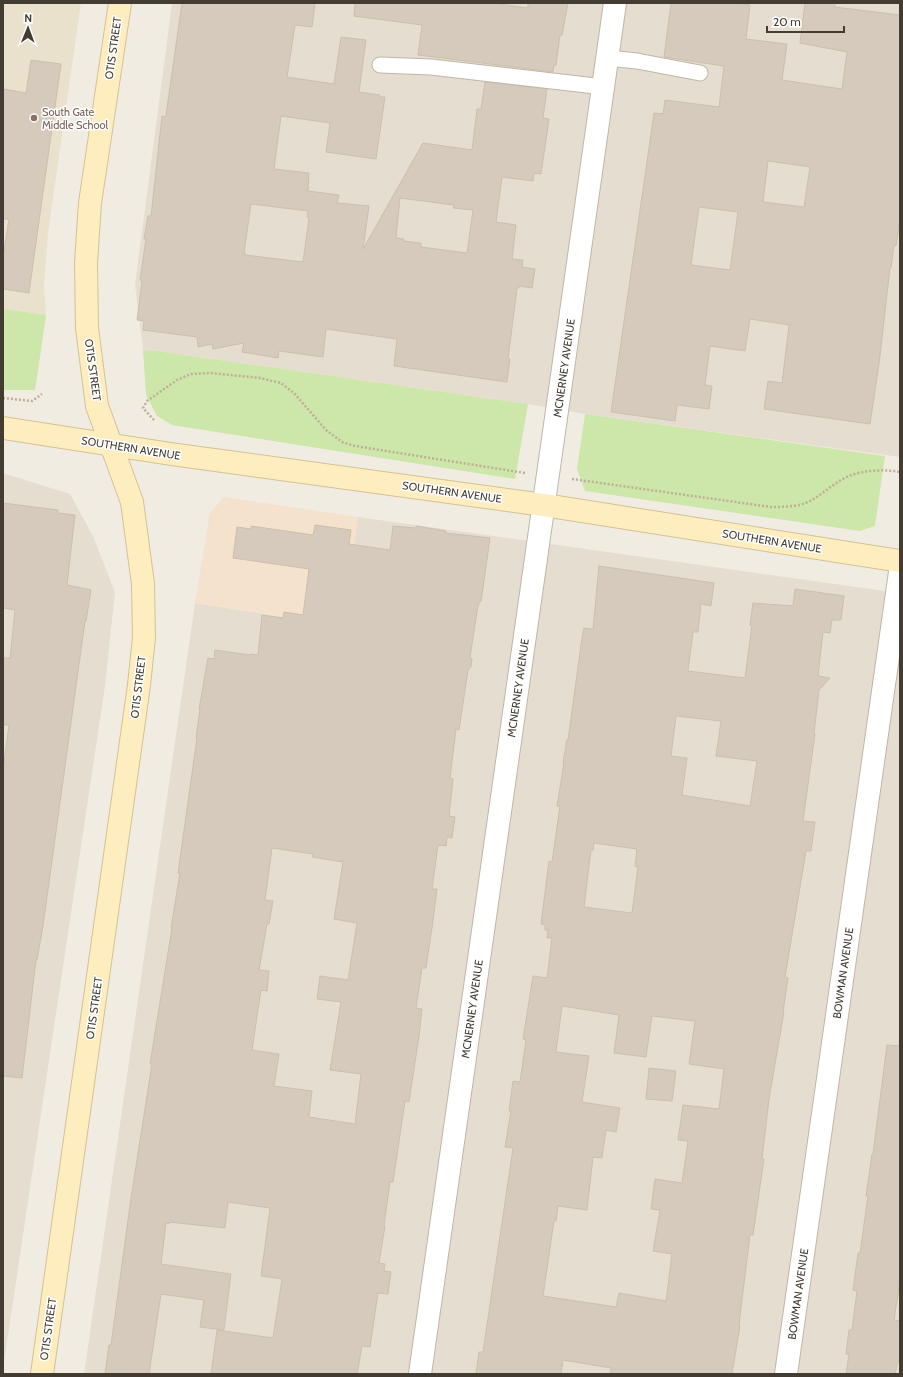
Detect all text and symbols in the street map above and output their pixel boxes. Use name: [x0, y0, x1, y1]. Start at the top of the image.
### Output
north arrow: [8, 8, 48, 48]
scale bar: [767, 8, 844, 34]
text: N: [24, 11, 32, 25]
text: 20 m: [773, 14, 801, 29]
street label: OTIS STREET: [102, 16, 124, 80]
place label: South Gate Middle School: [42, 105, 108, 132]
marker: South Gate Middle School: [29, 113, 39, 123]
street label: MCNERNEY AVENUE: [550, 318, 578, 418]
street label: OTIS STREET: [82, 338, 104, 402]
street label: SOUTHERN AVENUE: [80, 433, 182, 463]
street label: SOUTHERN AVENUE: [401, 478, 503, 506]
street label: SOUTHERN AVENUE: [721, 526, 823, 556]
street label: MCNERNEY AVENUE: [504, 638, 532, 738]
street label: OTIS STREET: [127, 655, 149, 719]
street label: BOWMAN AVENUE: [830, 926, 856, 1020]
street label: MCNERNEY AVENUE: [458, 959, 486, 1059]
street label: OTIS STREET: [83, 976, 105, 1040]
street label: BOWMAN AVENUE: [785, 1247, 811, 1341]
street label: OTIS STREET: [37, 1297, 59, 1361]

